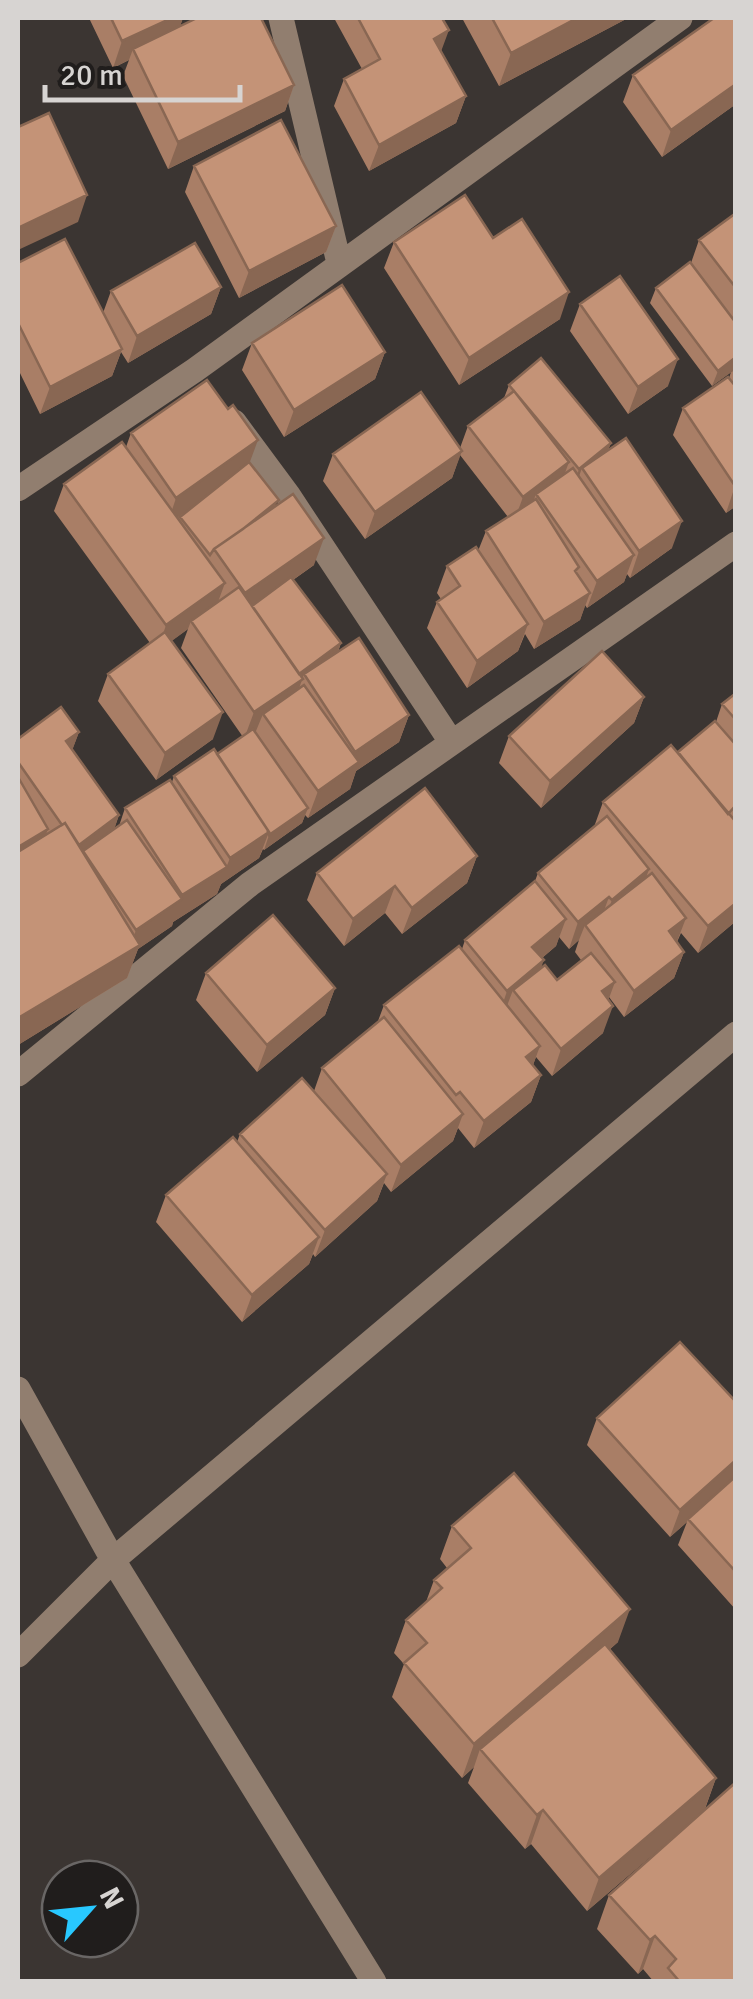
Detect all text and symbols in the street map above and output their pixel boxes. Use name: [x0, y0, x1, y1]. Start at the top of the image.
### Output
scale bar: [45, 40, 240, 102]
text: 20 m: [60, 57, 123, 94]
north arrow: [40, 1859, 140, 1959]
text: N: [92, 1882, 131, 1915]

